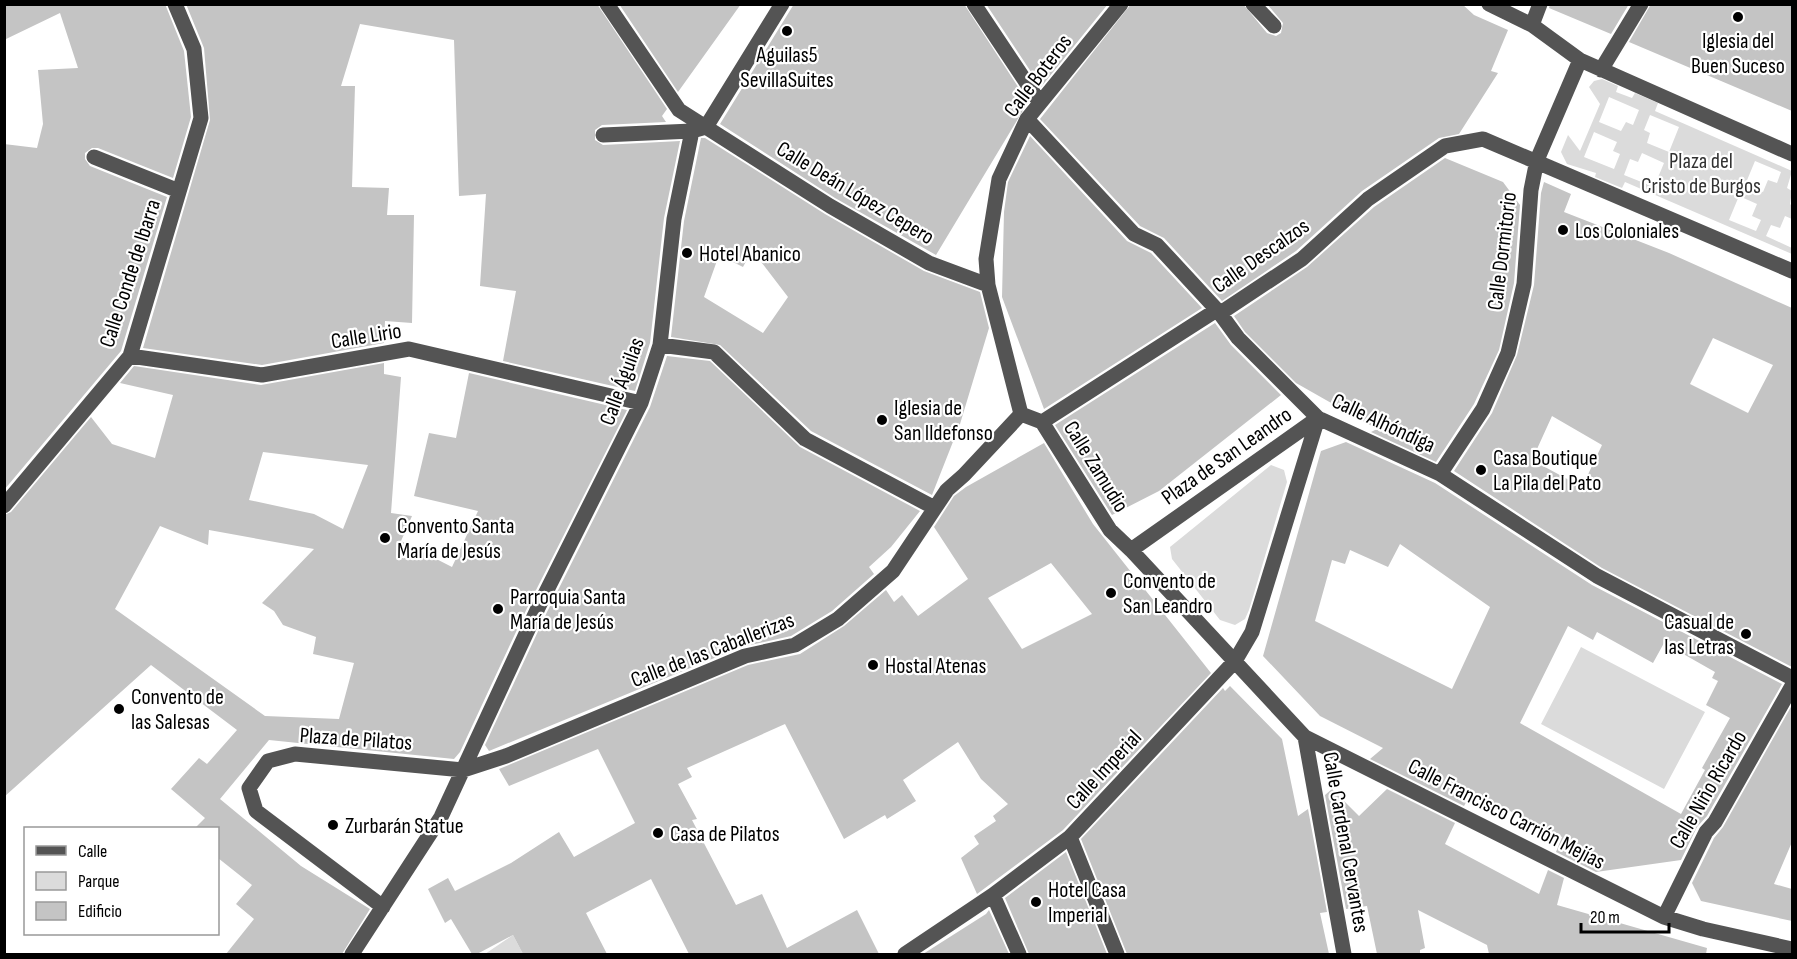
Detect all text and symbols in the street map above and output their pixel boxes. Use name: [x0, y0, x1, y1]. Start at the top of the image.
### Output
marker: Iglesia del Buen Suceso: [1731, 10, 1745, 24]
marker: Aguilas5 SevillaSuites: [780, 24, 794, 38]
place label: Iglesia del Buen Suceso: [1691, 28, 1785, 80]
street label: Calle Boteros: [998, 29, 1078, 123]
place label: Aguilas5 SevillaSuites: [740, 42, 834, 94]
street label: Calle Deán López Cepero: [772, 136, 939, 251]
park label: Plaza del Cristo de Burgos: [1641, 148, 1761, 200]
street label: Calle Dormitorio: [1482, 190, 1523, 312]
street label: Calle Conde de Ibarra: [94, 196, 167, 351]
street label: Calle Descalzos: [1207, 213, 1315, 300]
place label: Los Coloniales: [1575, 218, 1679, 245]
marker: Los Coloniales: [1556, 223, 1570, 237]
place label: Hotel Abanico: [699, 241, 801, 268]
marker: Hotel Abanico: [680, 246, 694, 260]
street label: Calle Lirio: [329, 318, 403, 355]
street label: Calle Águilas: [594, 334, 651, 429]
street label: Calle Alhóndiga: [1327, 388, 1439, 459]
place label: Iglesia de San Ildefonso: [894, 395, 993, 447]
street label: Plaza de San Leandro: [1156, 401, 1297, 511]
marker: Iglesia de San Ildefonso: [875, 413, 889, 427]
street label: Calle Zamudio: [1057, 416, 1134, 517]
place label: Casa Boutique La Pila del Pato: [1493, 445, 1601, 497]
marker: Casa Boutique La Pila del Pato: [1474, 463, 1488, 477]
place label: Convento Santa María de Jesús: [397, 513, 514, 565]
marker: Convento Santa María de Jesús: [378, 531, 392, 545]
place label: Convento de San Leandro: [1123, 568, 1216, 620]
place label: Parroquia Santa María de Jesús: [510, 584, 626, 636]
marker: Convento de San Leandro: [1104, 586, 1118, 600]
marker: Parroquia Santa María de Jesús: [491, 602, 505, 616]
street label: Calle de las Caballerizas: [627, 607, 798, 694]
place label: Casual de las Letras: [1664, 609, 1734, 661]
marker: Casual de las Letras: [1739, 627, 1753, 641]
place label: Hostal Atenas: [885, 653, 987, 680]
marker: Hostal Atenas: [866, 658, 880, 672]
place label: Convento de las Salesas: [131, 684, 224, 736]
marker: Convento de las Salesas: [112, 702, 126, 716]
street label: Plaza de Pilatos: [299, 722, 413, 757]
street label: Calle Imperial: [1061, 725, 1148, 815]
street label: Calle Niño Ricardo: [1664, 726, 1753, 854]
street label: Calle Cardenal Cervantes: [1316, 750, 1375, 935]
street label: Calle Francisco Carrión Mejías: [1403, 753, 1609, 876]
place label: Zurbarán Statue: [345, 813, 464, 840]
marker: Zurbarán Statue: [326, 818, 340, 832]
place label: Casa de Pilatos: [670, 821, 780, 848]
marker: Casa de Pilatos: [651, 826, 665, 840]
legend: [24, 827, 219, 935]
text: Calle: [78, 841, 107, 862]
text: Parque: [78, 871, 119, 892]
place label: Hotel Casa Imperial: [1048, 877, 1126, 929]
marker: Hotel Casa Imperial: [1029, 895, 1043, 909]
scale bar: [1581, 896, 1670, 934]
text: Edificio: [78, 901, 122, 922]
text: 20 m: [1590, 907, 1620, 928]

